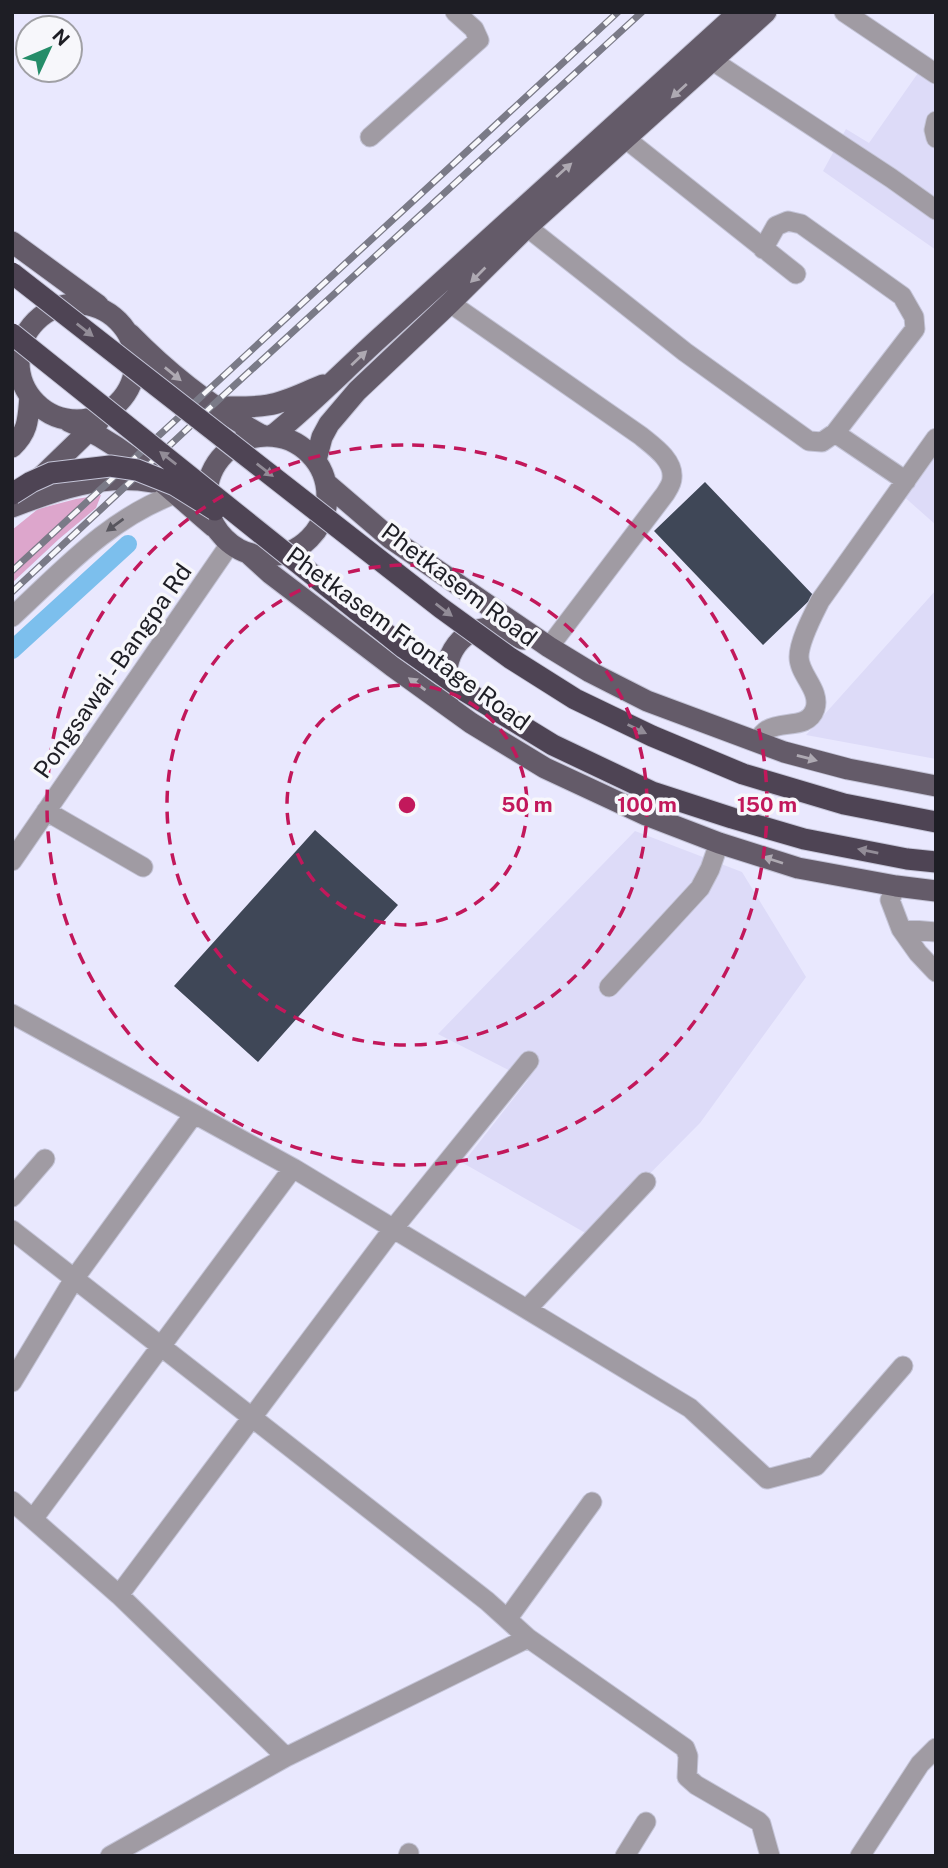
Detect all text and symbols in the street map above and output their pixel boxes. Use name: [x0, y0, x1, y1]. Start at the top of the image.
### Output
north arrow: [14, 14, 84, 84]
text: N: [48, 24, 74, 50]
one-way arrow: [671, 82, 688, 98]
one-way arrow: [555, 162, 573, 178]
one-way arrow: [470, 267, 487, 283]
one-way arrow: [76, 323, 94, 338]
one-way arrow: [350, 349, 367, 366]
one-way arrow: [164, 367, 182, 382]
one-way arrow: [159, 450, 177, 465]
one-way arrow: [255, 463, 273, 478]
street label: Phetkasem Road: [377, 517, 543, 652]
one-way arrow: [106, 518, 124, 532]
street label: Phetkasem Frontage Road: [282, 541, 536, 736]
street label: Pongsawai - Bangpa Rd: [27, 558, 197, 783]
one-way arrow: [435, 603, 453, 617]
one-way arrow: [408, 677, 426, 691]
one-way arrow: [627, 723, 647, 735]
one-way arrow: [797, 754, 818, 764]
text: 50 m: [501, 792, 553, 817]
text: 100 m: [617, 792, 677, 817]
text: 150 m: [737, 792, 797, 817]
centre of rings: [395, 793, 419, 817]
one-way arrow: [857, 846, 879, 857]
one-way arrow: [762, 854, 783, 865]

